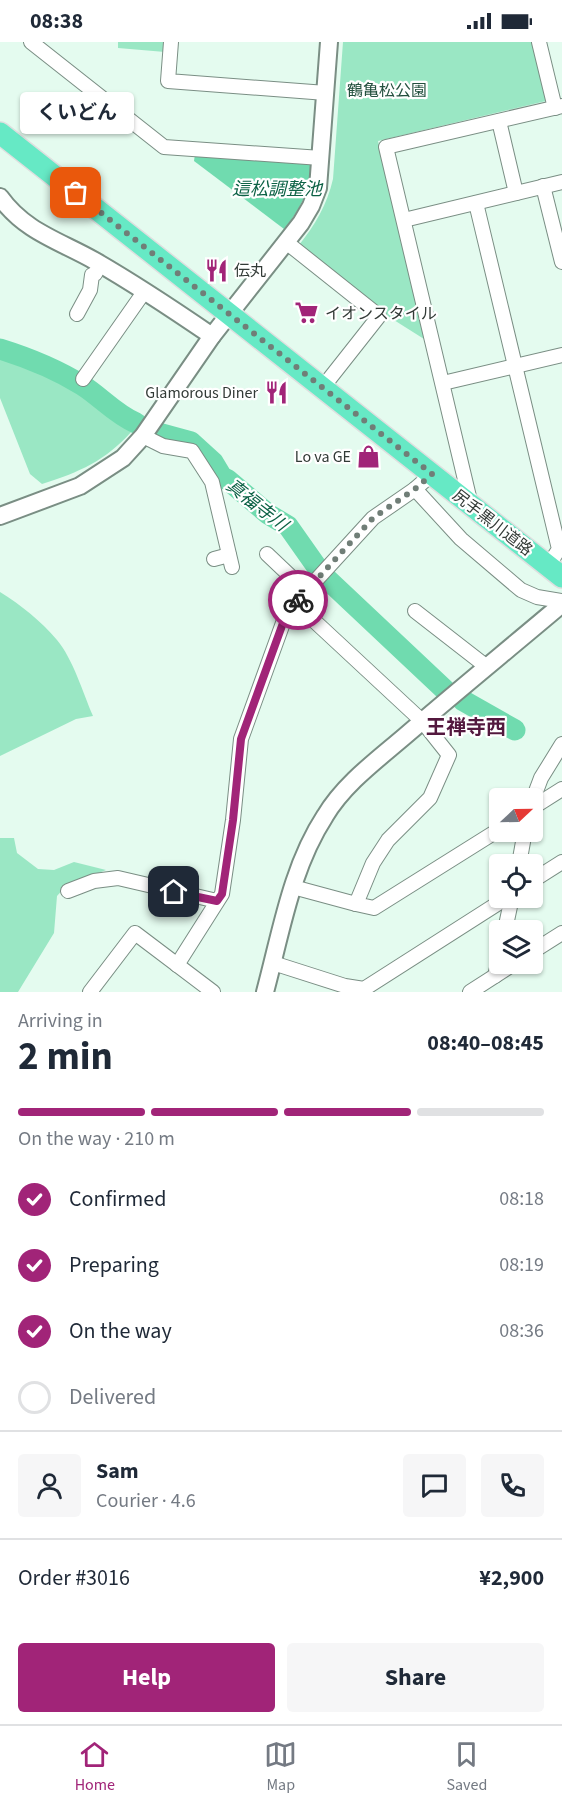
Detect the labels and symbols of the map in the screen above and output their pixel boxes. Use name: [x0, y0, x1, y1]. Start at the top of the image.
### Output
park label: 鶴亀松公園: [347, 80, 427, 102]
callout: くいどん: [19, 91, 133, 133]
pin: [50, 167, 101, 218]
water label: 這松調整池: [232, 177, 324, 202]
restaurant icon: 伝丸: [203, 257, 229, 283]
place label: 伝丸: [234, 260, 266, 282]
supermarket icon: イオンスタイル: [294, 300, 320, 326]
place label: イオンスタイル: [325, 303, 437, 325]
restaurant icon: Glamorous Diner: [263, 379, 289, 405]
place label: Glamorous Diner: [145, 382, 258, 404]
shop icon: Lo va GE: [356, 443, 382, 469]
place label: Lo va GE: [295, 446, 351, 468]
water label: 真福寺川: [221, 473, 294, 539]
street label: 尻手黒川道路: [448, 485, 537, 561]
courier: [268, 570, 328, 630]
district label: 王禅寺西: [426, 714, 506, 742]
north arrow: [489, 788, 543, 842]
pin: [148, 866, 199, 917]

